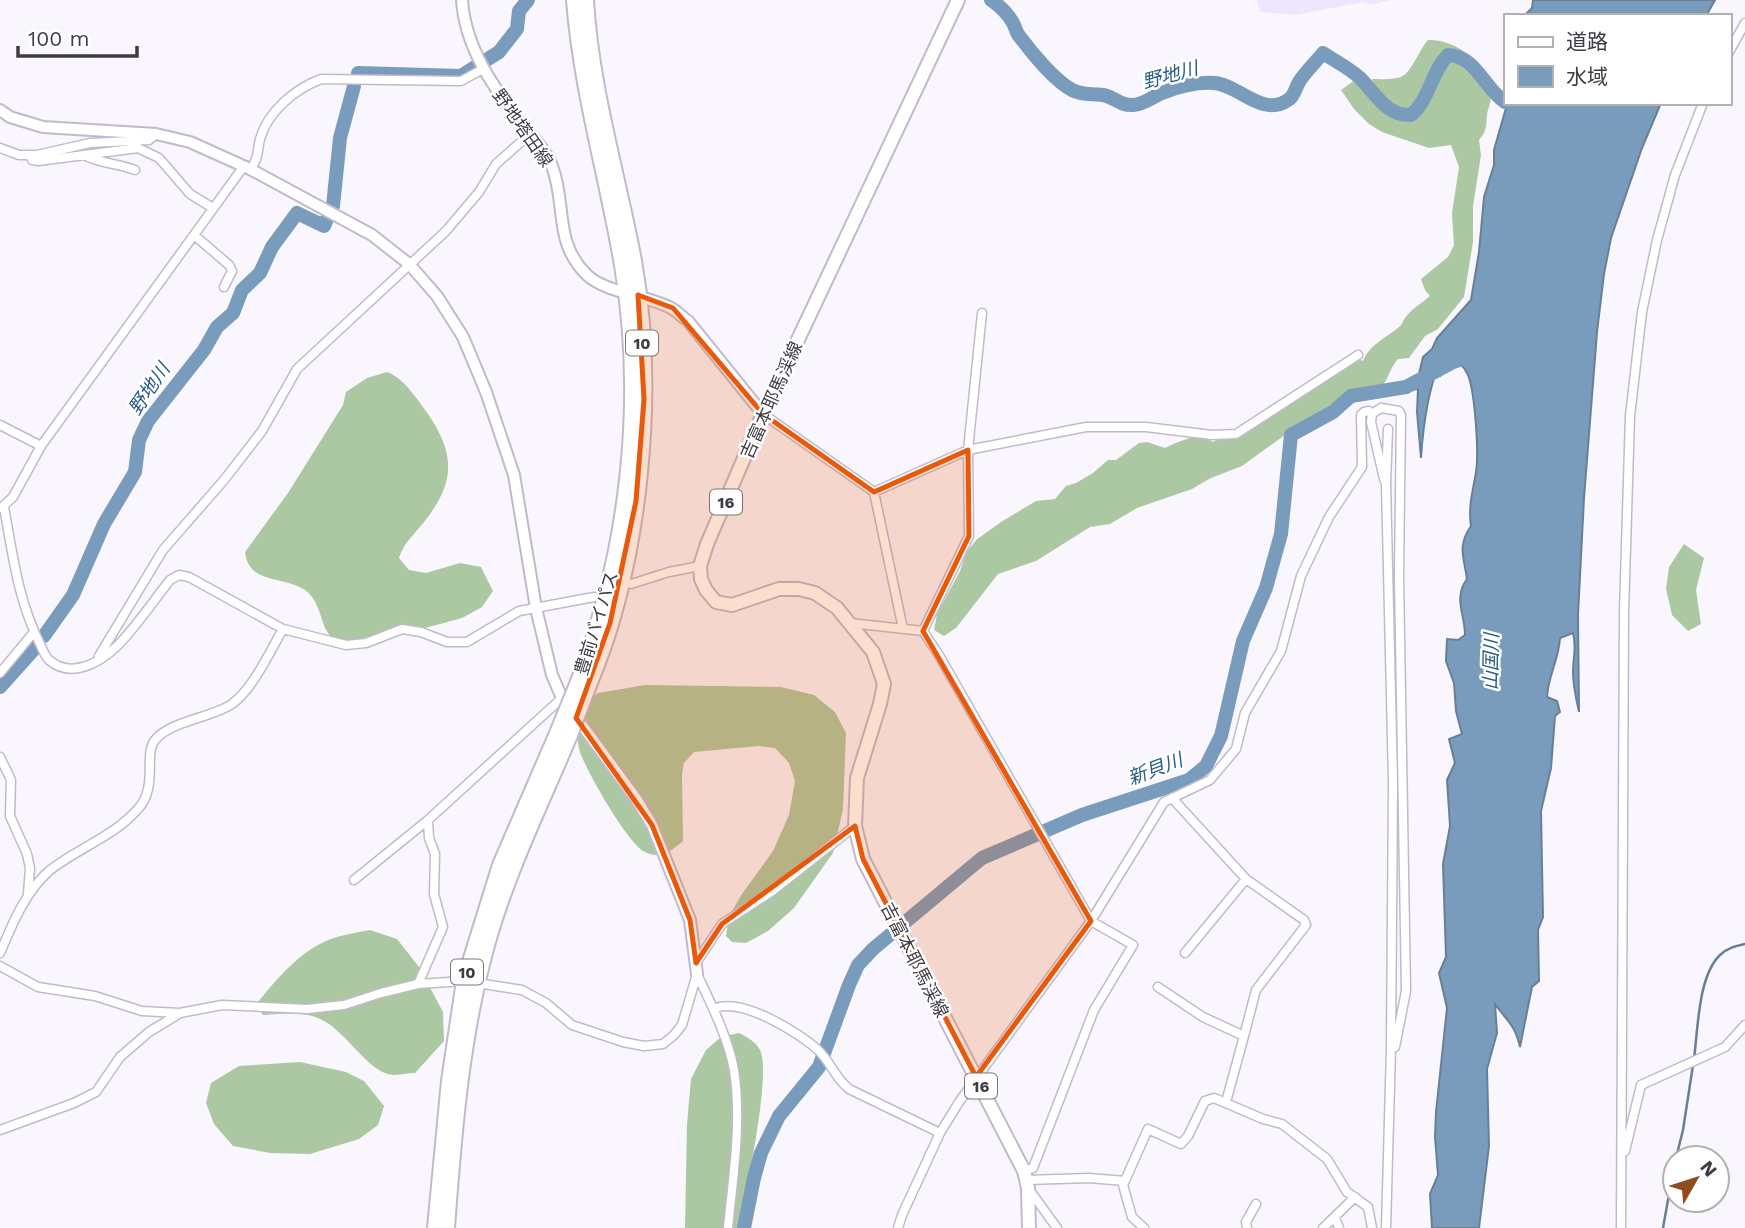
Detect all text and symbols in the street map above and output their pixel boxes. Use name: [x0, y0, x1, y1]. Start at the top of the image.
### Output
scale bar: [18, 14, 136, 58]
legend: [1504, 14, 1731, 105]
text: 100 m: [28, 26, 90, 51]
text: 道路: [1566, 29, 1608, 54]
water label: 野地川: [1139, 56, 1202, 93]
text: 水域: [1566, 64, 1608, 89]
street label: 野地塔田線: [489, 85, 557, 171]
road number: 10: [626, 330, 658, 356]
street label: 吉富本耶馬渓線: [736, 338, 806, 462]
water label: 野地川: [124, 357, 176, 419]
road number: 16: [710, 489, 742, 514]
street label: 豊前バイパス: [570, 568, 622, 678]
water label: 山国川: [1479, 631, 1503, 691]
water label: 新貝川: [1124, 747, 1188, 790]
street label: 吉富本耶馬渓線: [877, 899, 953, 1021]
road number: 10: [451, 960, 483, 984]
road number: 16: [965, 1074, 997, 1098]
north arrow: [1661, 1144, 1731, 1214]
text: N: [1695, 1156, 1722, 1181]

